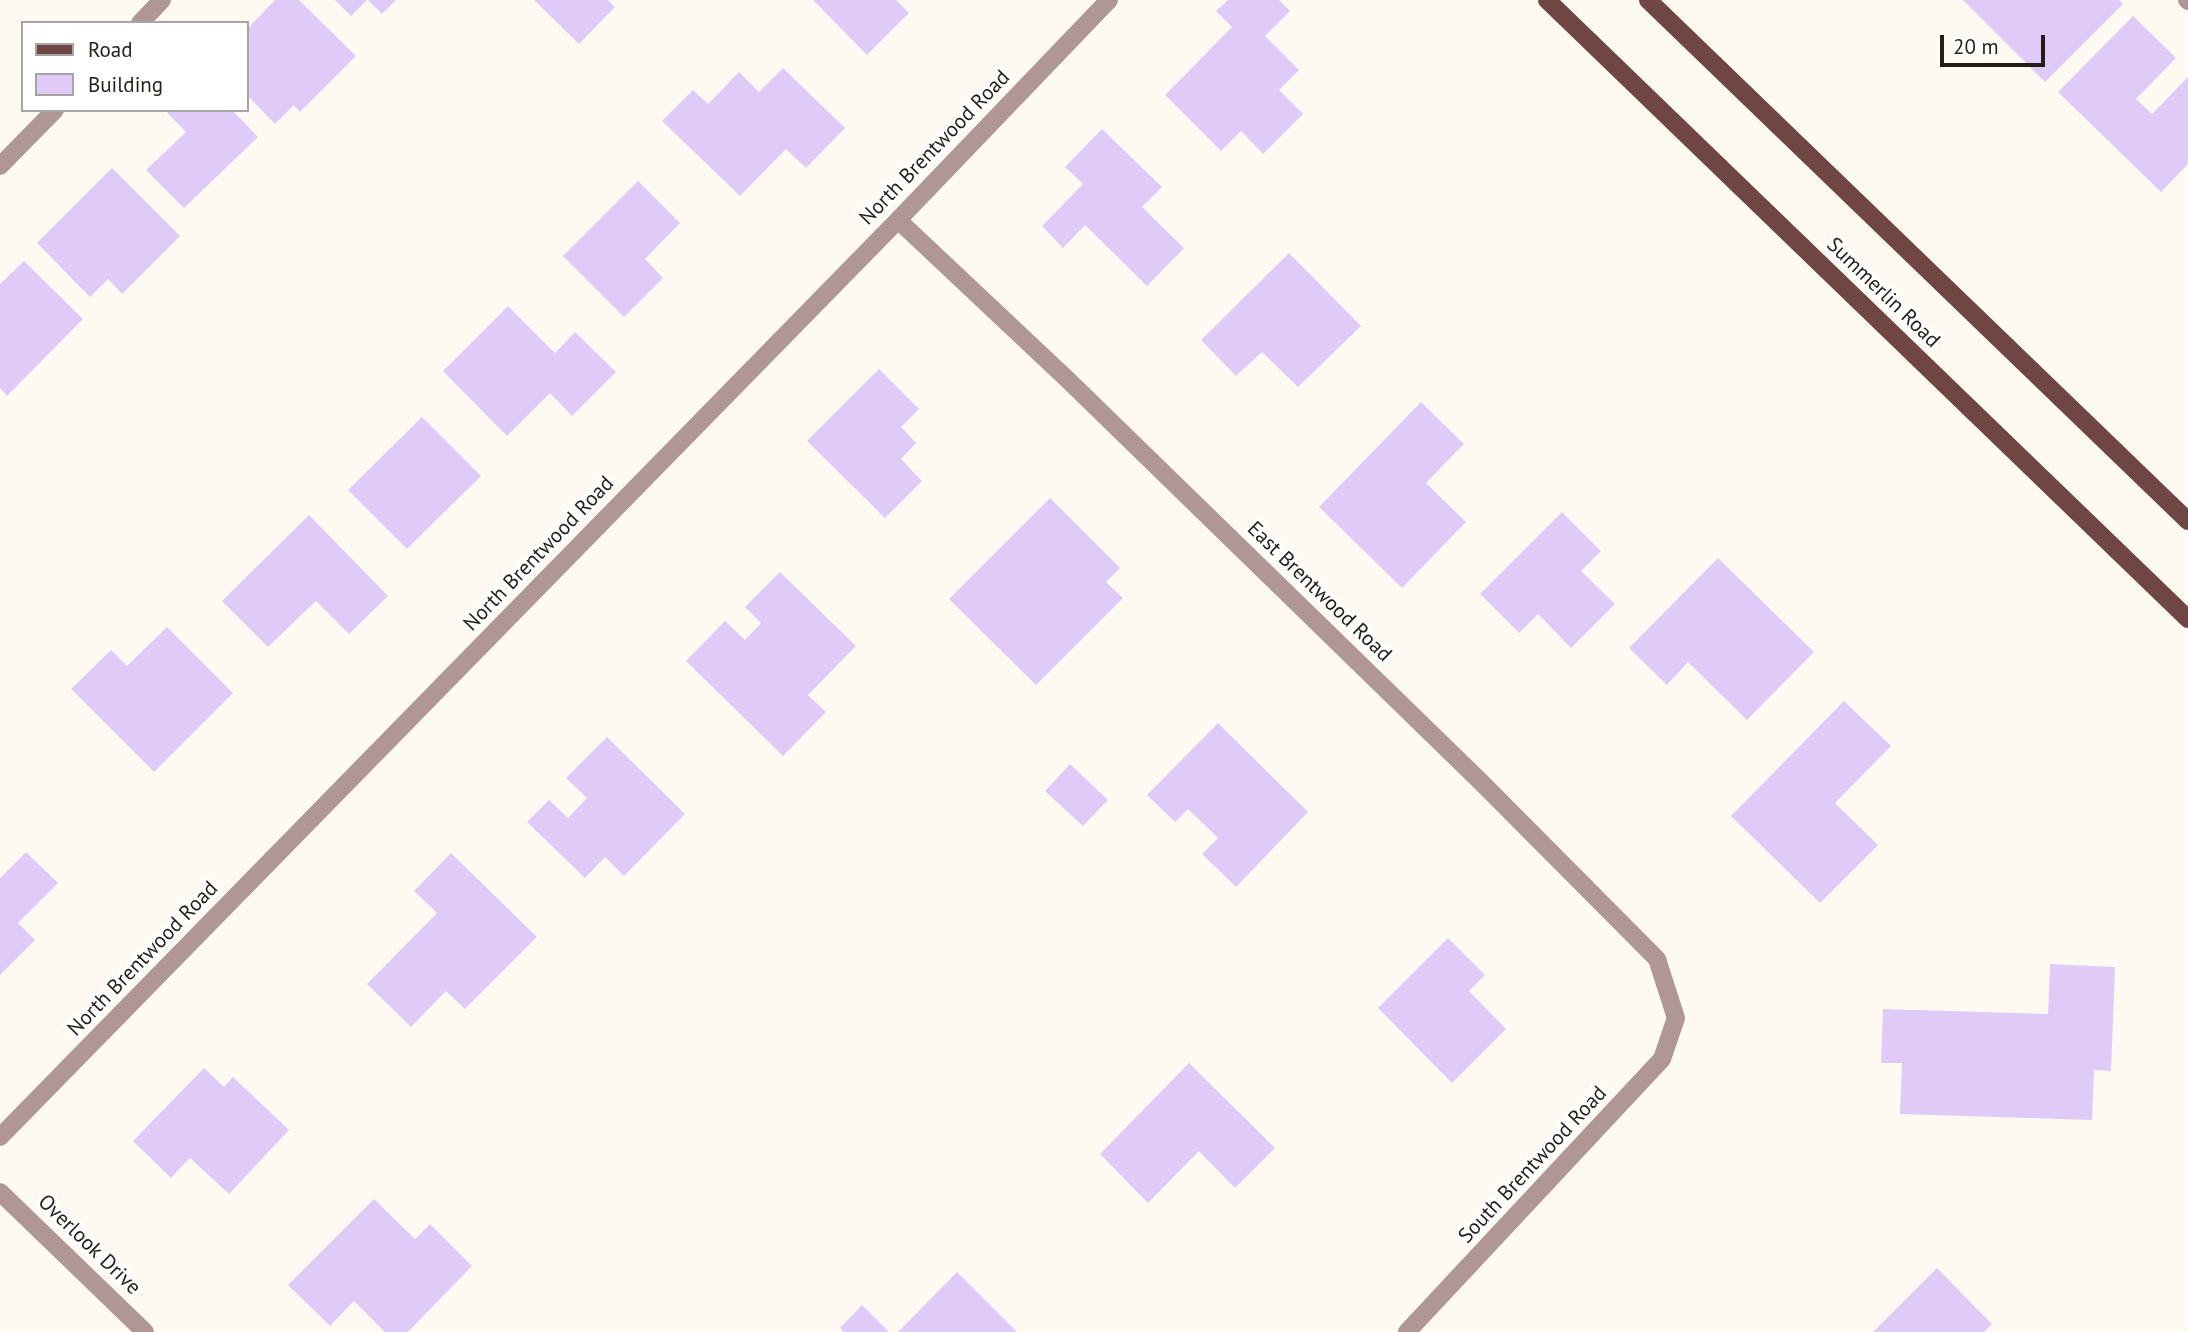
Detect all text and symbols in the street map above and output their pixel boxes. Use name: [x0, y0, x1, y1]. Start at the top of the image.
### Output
legend: [21, 21, 248, 112]
scale bar: [1943, 21, 2048, 65]
text: 20 m: [1953, 33, 1999, 60]
text: Road: [88, 36, 132, 63]
street label: North Brentwood Road: [855, 65, 1015, 231]
text: Building: [88, 71, 163, 98]
street label: Summerlin Road: [1821, 233, 1945, 353]
street label: North Brentwood Road: [459, 471, 619, 637]
street label: East Brentwood Road: [1242, 517, 1396, 667]
street label: North Brentwood Road: [63, 876, 223, 1042]
street label: South Brentwood Road: [1454, 1081, 1612, 1249]
street label: Overlook Drive: [32, 1190, 146, 1300]

